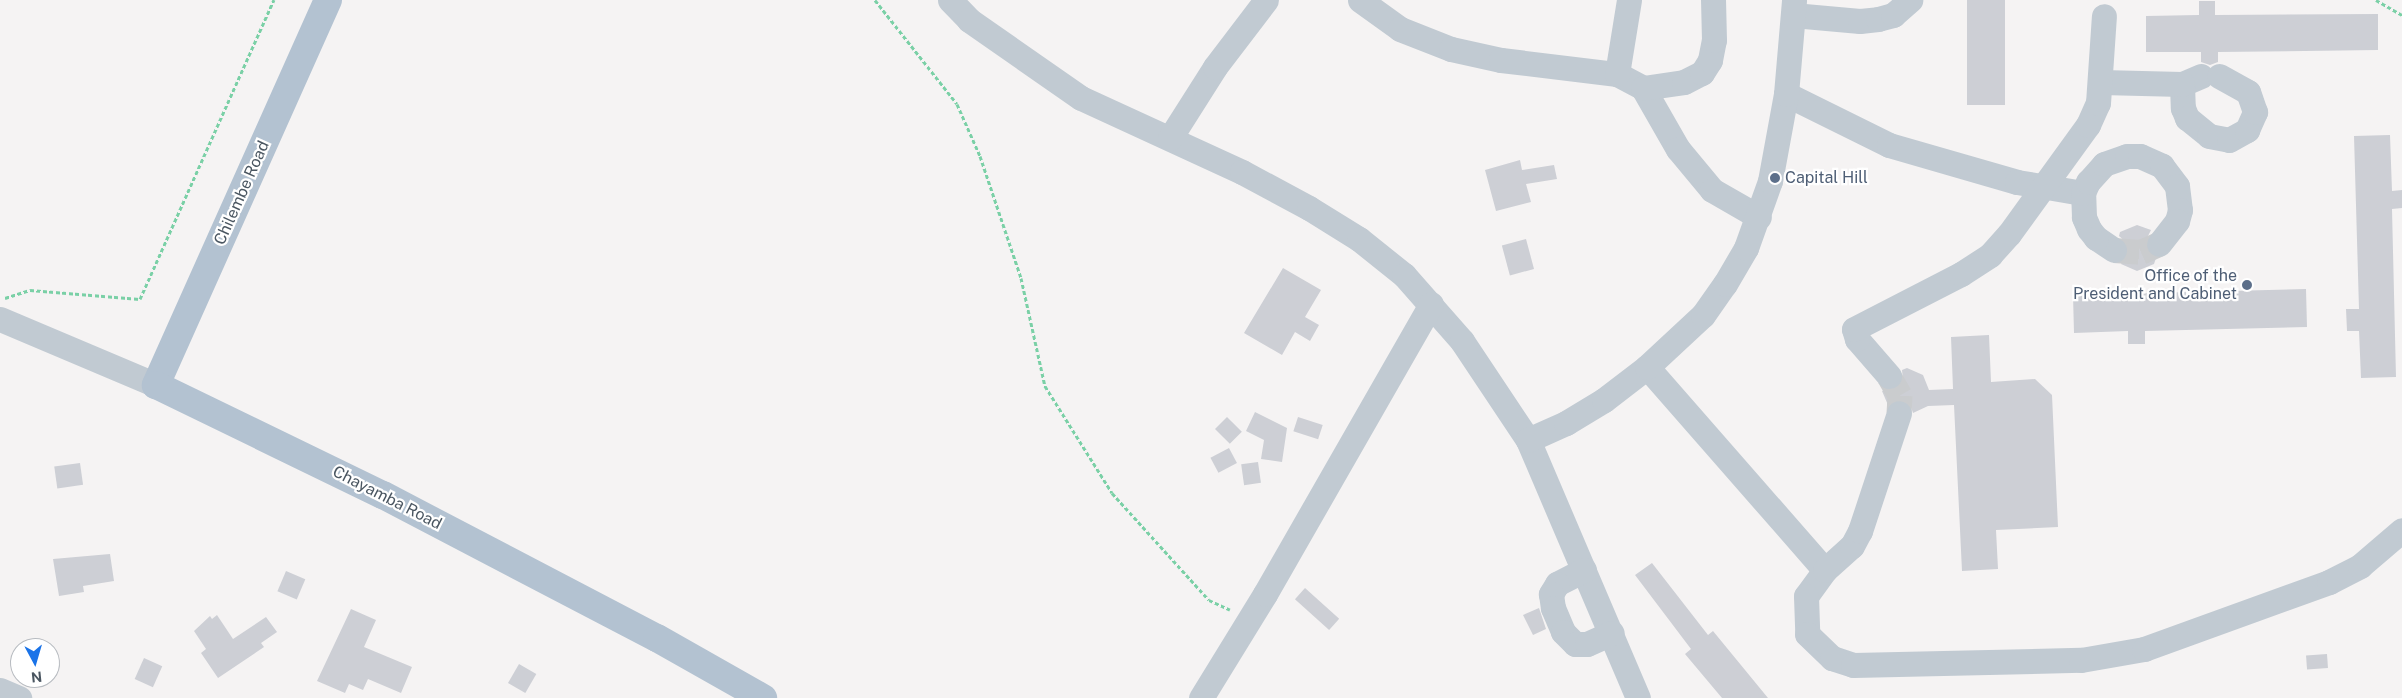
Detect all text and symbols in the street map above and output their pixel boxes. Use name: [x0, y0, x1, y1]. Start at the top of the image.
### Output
street label: Chilembe Road: [210, 138, 274, 248]
place label: Capital Hill: [1785, 168, 1868, 188]
marker: Capital Hill: [1769, 172, 1781, 184]
place label: Office of the President and Cabinet: [2073, 266, 2237, 304]
marker: Office of the President and Cabinet: [2241, 279, 2253, 291]
street label: Chayamba Road: [329, 462, 445, 534]
north arrow: [10, 638, 60, 688]
text: N: [30, 668, 43, 685]

